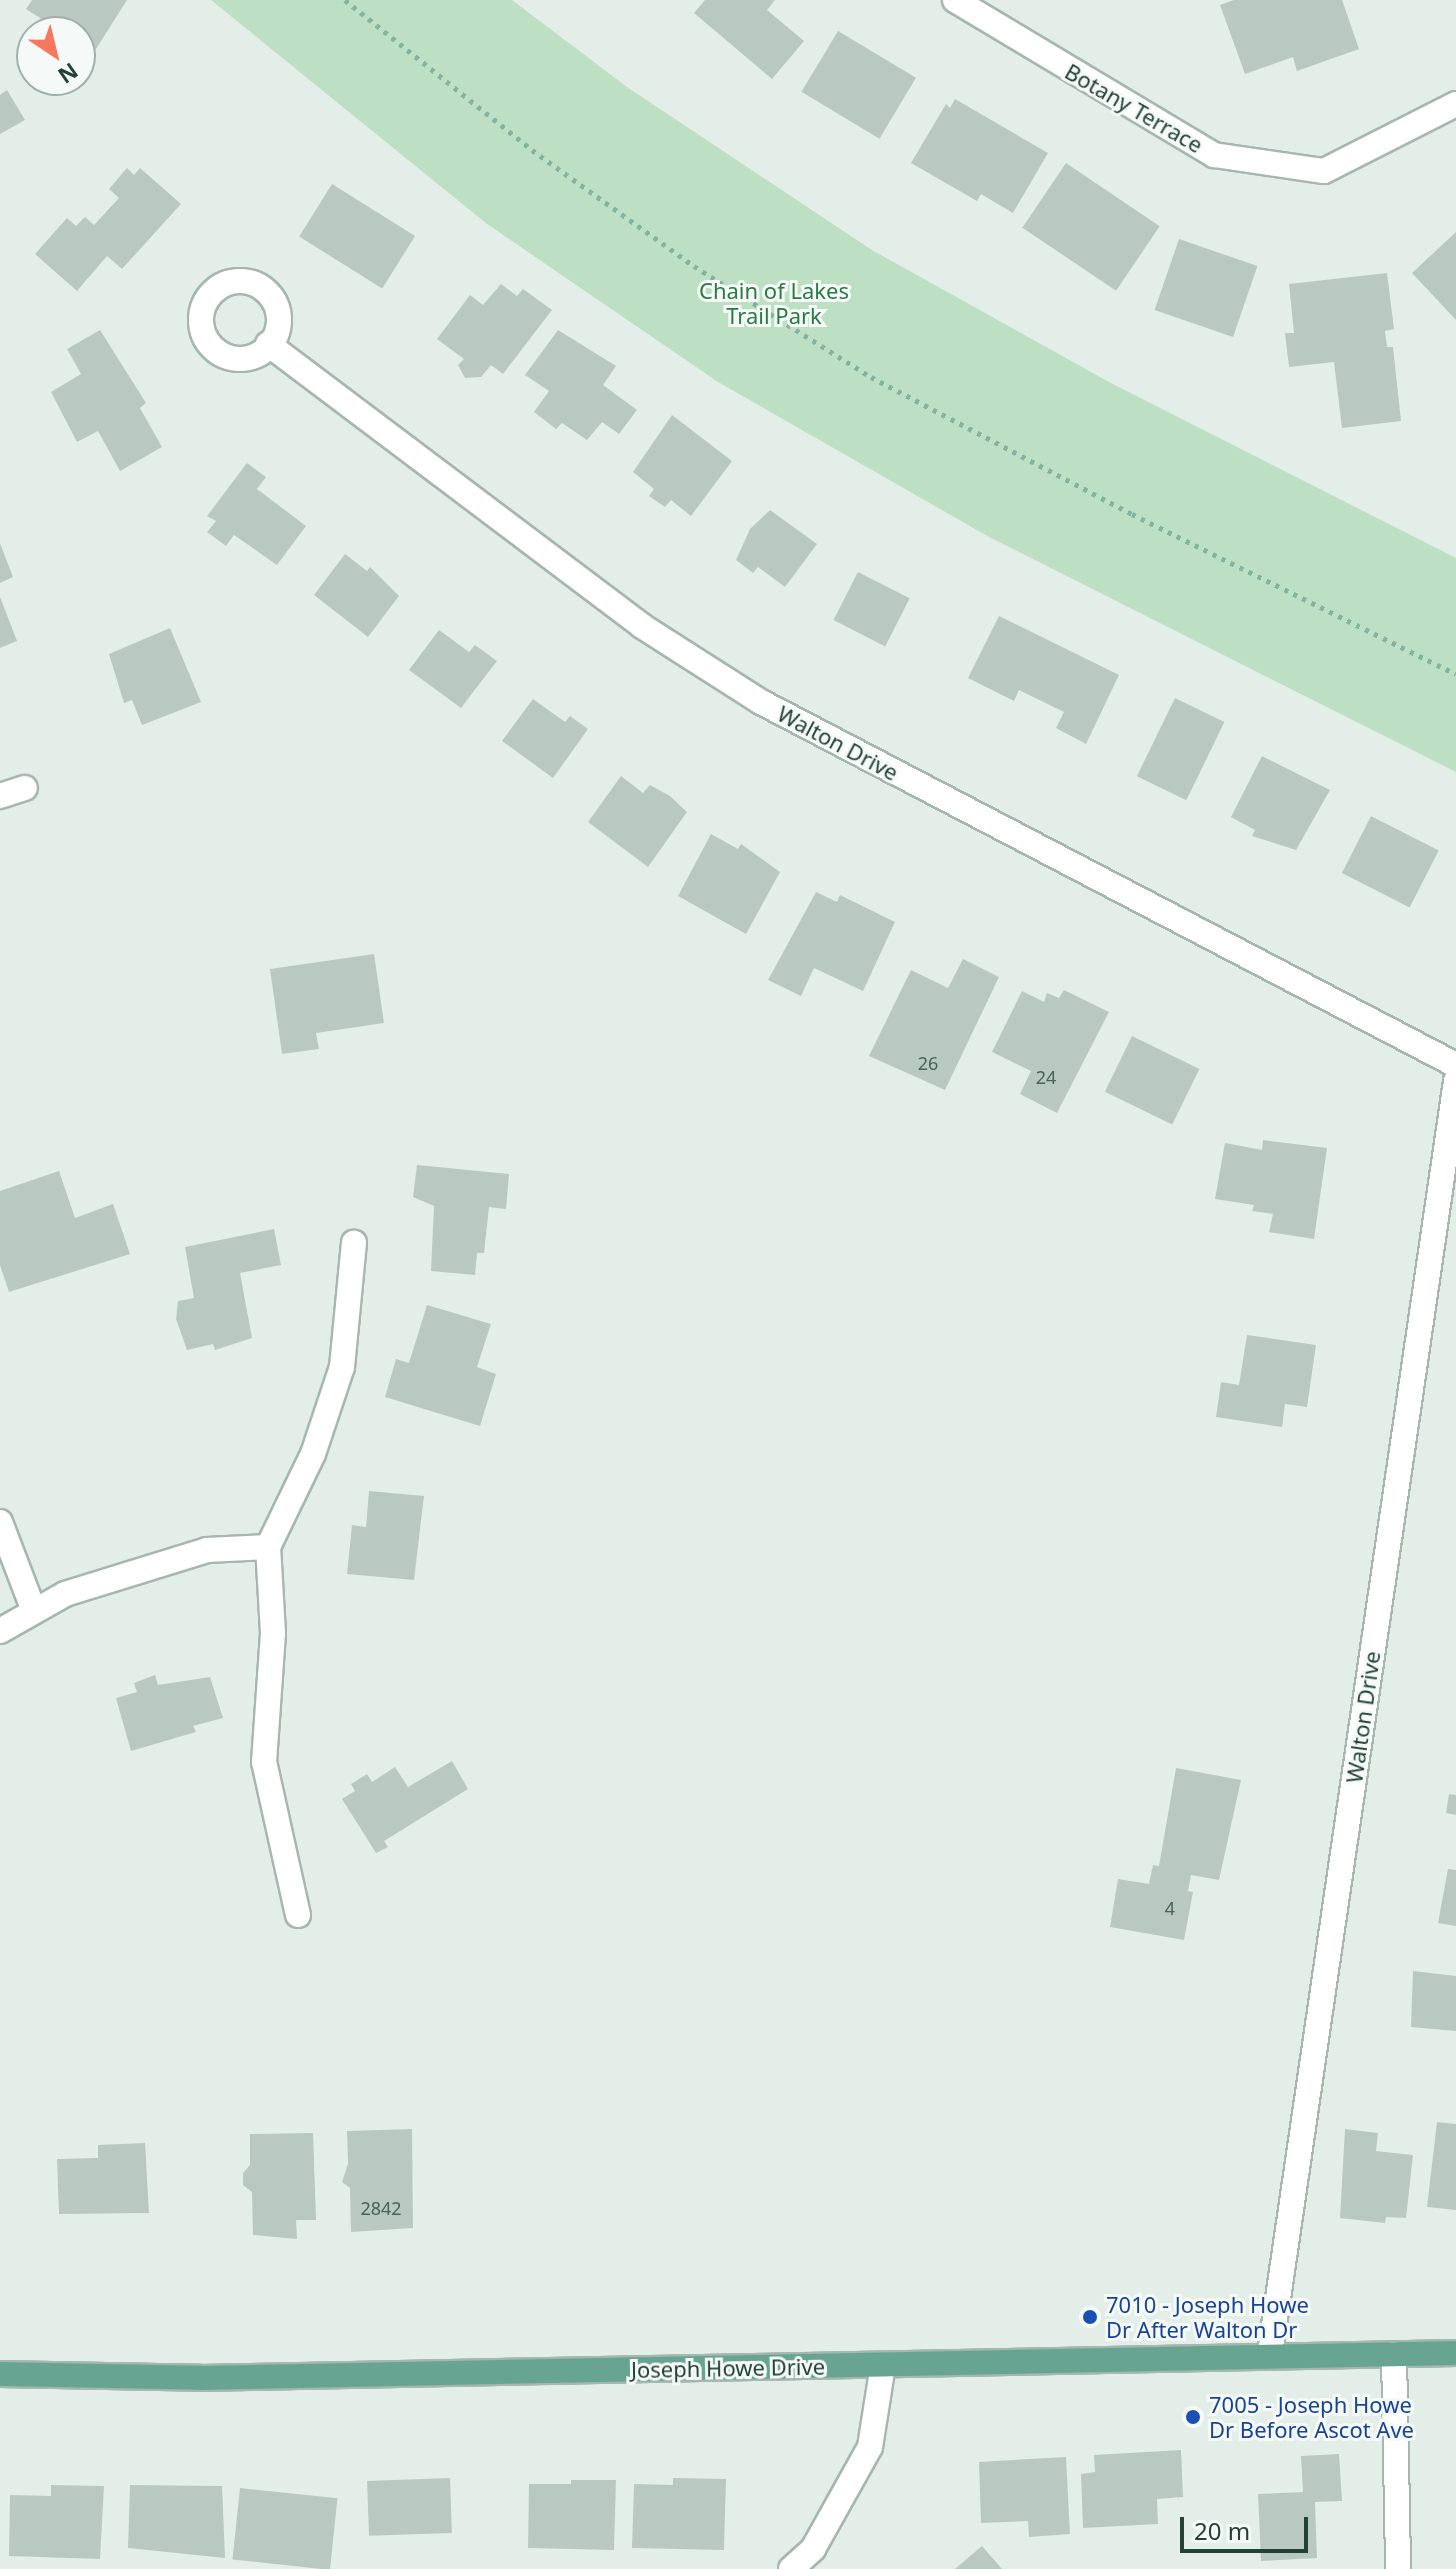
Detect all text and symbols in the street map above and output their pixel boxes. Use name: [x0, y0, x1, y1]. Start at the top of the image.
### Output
north arrow: [16, 16, 96, 96]
text: N: [53, 57, 85, 91]
street label: Botany Terrace: [1060, 58, 1208, 158]
park label: Chain of Lakes Trail Park: [699, 277, 849, 328]
street label: Walton Drive: [773, 700, 903, 786]
house number: 26: [918, 1052, 938, 1074]
house number: 24: [1036, 1066, 1056, 1088]
street label: Walton Drive: [1341, 1649, 1385, 1785]
house number: 4: [1165, 1897, 1175, 1919]
house number: 2842: [360, 2197, 402, 2219]
place label: 7010 - Joseph Howe Dr After Walton Dr: [1106, 2291, 1309, 2342]
marker: 7010 - Joseph Howe Dr After Walton Dr: [1081, 2308, 1099, 2326]
street label: Joseph Howe Drive: [631, 2353, 825, 2383]
place label: 7005 - Joseph Howe Dr Before Ascot Ave: [1209, 2391, 1414, 2442]
marker: 7005 - Joseph Howe Dr Before Ascot Ave: [1184, 2408, 1202, 2426]
scale bar: [1184, 2501, 1312, 2551]
text: 20 m: [1194, 2514, 1250, 2547]

